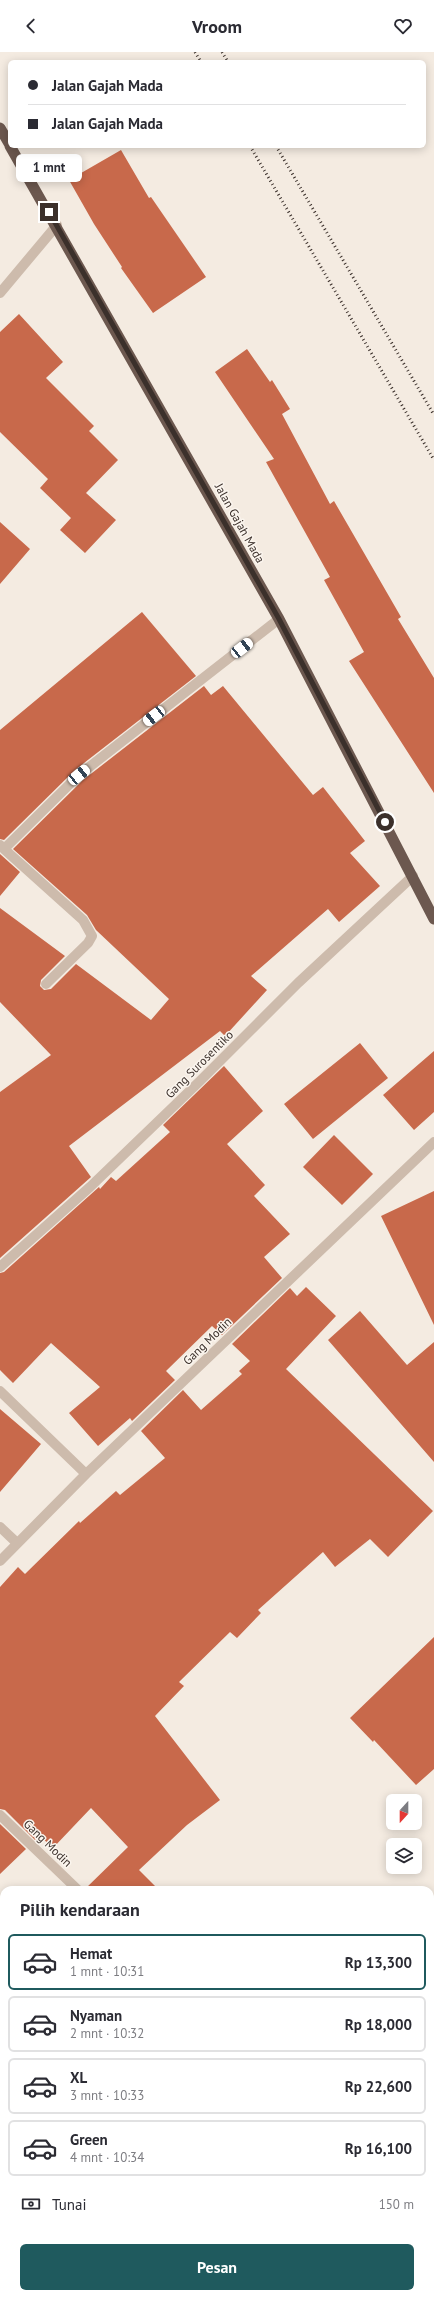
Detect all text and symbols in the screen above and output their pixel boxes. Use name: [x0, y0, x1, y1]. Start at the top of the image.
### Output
icon: back: [20, 15, 42, 37]
text: Vroom: [192, 15, 242, 38]
icon: heart: [392, 15, 414, 37]
text: Jalan Gajah Mada: [52, 76, 163, 95]
text: Jalan Gajah Mada: [52, 114, 163, 133]
callout: 1 mnt: [16, 154, 82, 182]
text: 1 mnt: [33, 159, 65, 176]
route end: [40, 203, 58, 221]
street label: Jalan Gajah Mada: [211, 480, 268, 565]
car: [229, 636, 255, 660]
car: [141, 704, 167, 728]
car: [66, 763, 92, 787]
route start: [376, 813, 394, 831]
street label: Gang Surosentiko: [162, 1027, 236, 1101]
street label: Gang Modin: [180, 1314, 234, 1368]
north arrow: [386, 1794, 422, 1830]
map controls: [386, 1794, 422, 1874]
street label: Gang Modin: [21, 1816, 75, 1870]
button: layers: [386, 1838, 422, 1874]
text: Pilih kendaraan: [20, 1898, 140, 1921]
icon: car: [22, 1944, 58, 1980]
text: Hemat: [70, 1944, 112, 1963]
text: Rp 13,300: [345, 1953, 412, 1972]
text: 1 mnt · 10:31: [70, 1963, 144, 1980]
icon: car: [22, 2006, 58, 2042]
text: Nyaman: [70, 2006, 122, 2025]
text: Rp 18,000: [345, 2015, 412, 2034]
text: 2 mnt · 10:32: [70, 2025, 144, 2042]
icon: car: [22, 2068, 58, 2104]
text: XL: [70, 2068, 87, 2087]
text: Rp 22,600: [345, 2077, 412, 2096]
text: 3 mnt · 10:33: [70, 2087, 144, 2104]
icon: car: [22, 2130, 58, 2166]
text: Green: [70, 2130, 108, 2149]
text: Rp 16,100: [345, 2139, 412, 2158]
text: 4 mnt · 10:34: [70, 2149, 144, 2166]
icon: cash: [20, 2193, 42, 2215]
text: Tunai: [52, 2195, 87, 2214]
text: 150 m: [379, 2196, 414, 2213]
button: Pesan: [20, 2244, 414, 2290]

